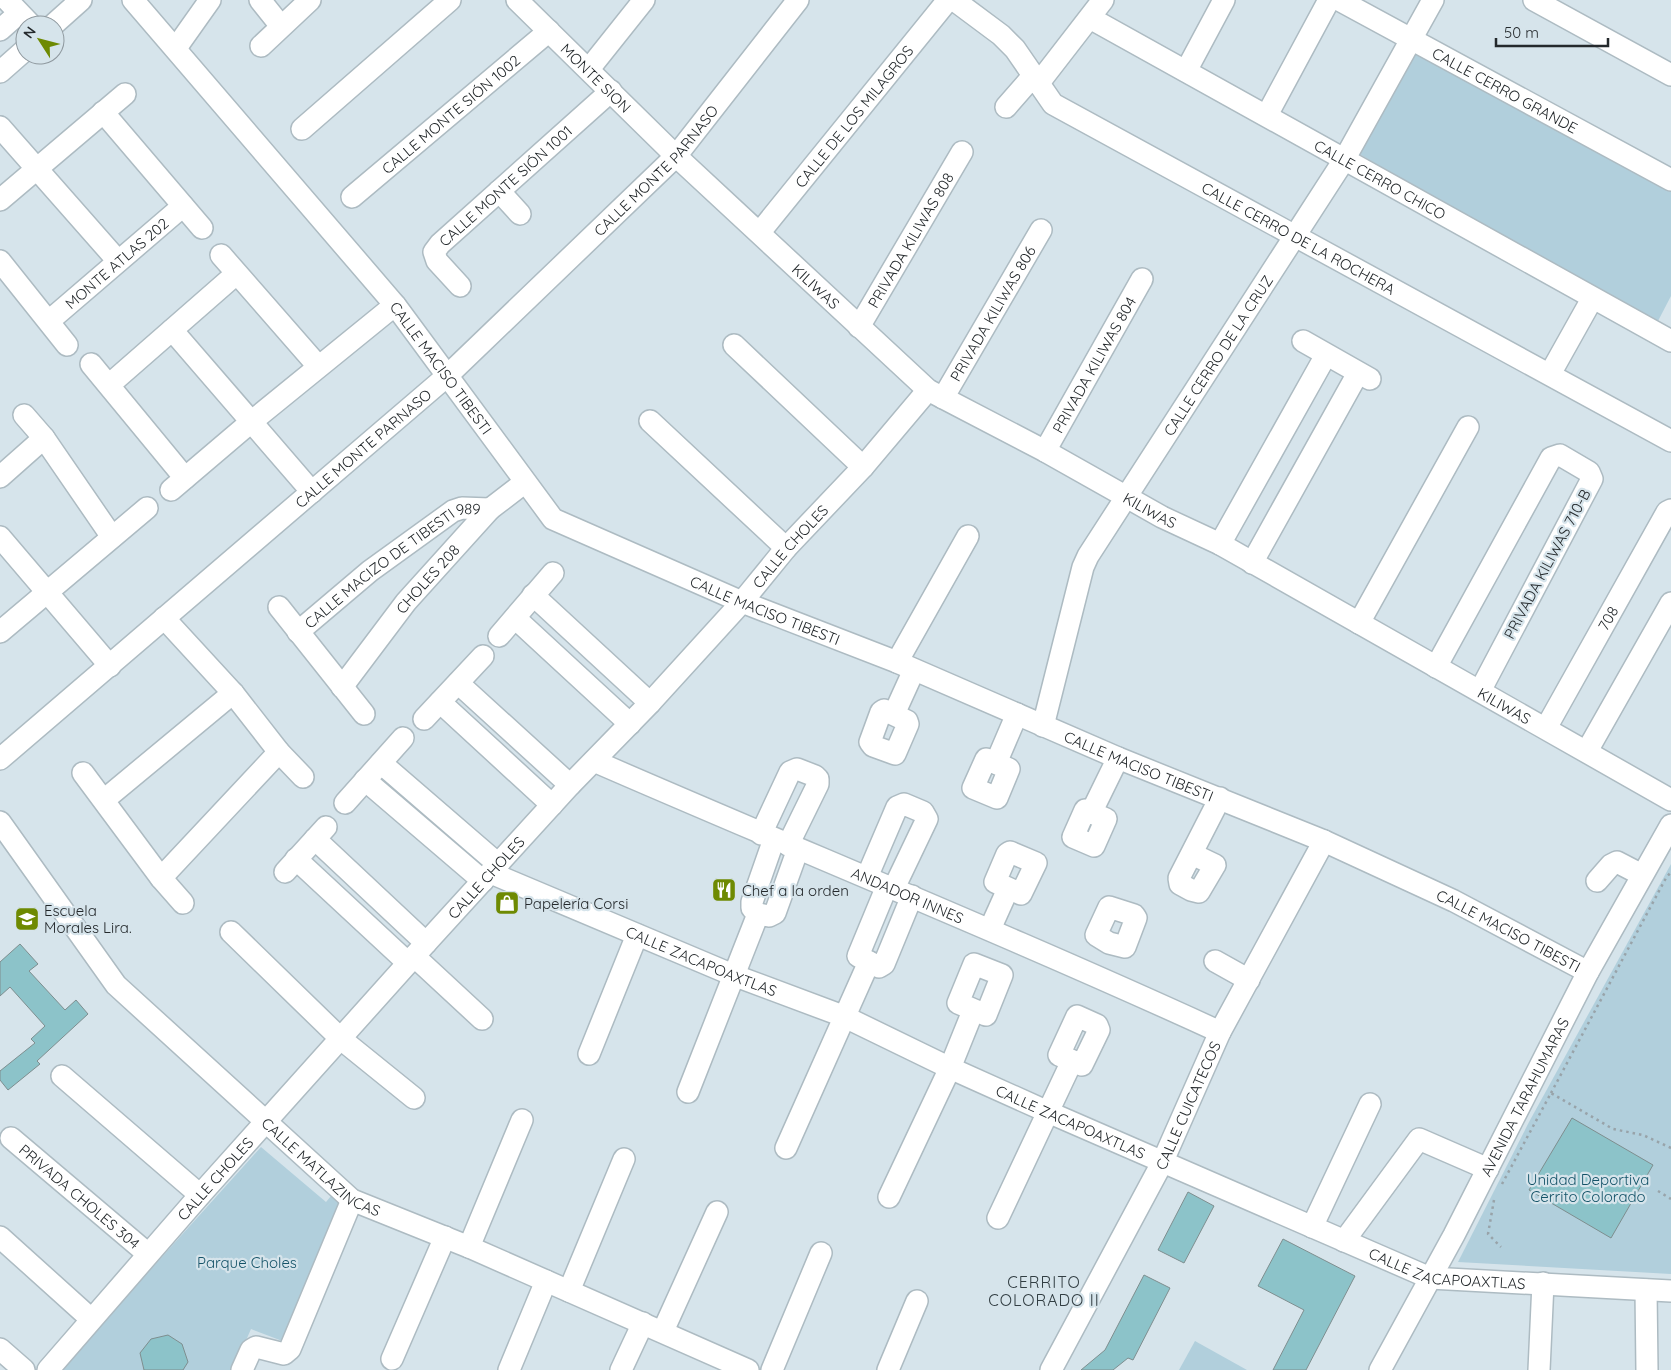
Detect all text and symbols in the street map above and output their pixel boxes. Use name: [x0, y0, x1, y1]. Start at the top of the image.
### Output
north arrow: [15, 15, 65, 65]
scale bar: [1496, 15, 1608, 47]
text: N: [19, 23, 40, 42]
text: 50 m: [1504, 23, 1539, 42]
street label: MONTE SION: [557, 39, 635, 116]
street label: CALLE DE LOS MILAGROS: [791, 41, 917, 191]
street label: CALLE CERRO GRANDE: [1429, 43, 1581, 137]
street label: CALLE MONTE SIÓN 1002: [378, 50, 524, 178]
street label: CALLE MONTE PARNASO: [589, 101, 722, 240]
street label: CALLE MONTE SIÓN 1001: [435, 121, 576, 250]
street label: CALLE CERRO CHICO: [1311, 135, 1449, 224]
street label: PRIVADA KILIWAS 808: [863, 169, 957, 311]
street label: CALLE CERRO DE LA ROCHERA: [1199, 178, 1399, 298]
street label: MONTE ATLAS 202: [61, 213, 172, 313]
street label: PRIVADA KILIWAS 806: [945, 242, 1039, 385]
street label: KILIWAS: [788, 259, 844, 313]
street label: CALLE CERRO DE LA CRUZ: [1159, 271, 1277, 439]
street label: PRIVADA KILIWAS 804: [1048, 293, 1140, 436]
street label: CALLE MACISO TIBESTI: [386, 298, 496, 438]
street label: CALLE MONTE PARNASO: [291, 384, 435, 512]
street label: PRIVADA KILIWAS 710-B: [1499, 486, 1595, 642]
street label: KILIWAS: [1120, 488, 1180, 532]
street label: CALLE MACIZO DE TIBESTI 989: [300, 498, 481, 632]
street label: CALLE CHOLES: [748, 500, 832, 592]
street label: CHOLES 208: [391, 540, 463, 617]
street label: CALLE MACISO TIBESTI: [687, 571, 843, 649]
street label: 708: [1593, 603, 1622, 634]
street label: KILIWAS: [1475, 683, 1534, 728]
street label: CALLE MACISO TIBESTI: [1061, 726, 1217, 805]
street label: CALLE CHOLES: [443, 832, 528, 923]
street label: ANDADOR INNES: [849, 863, 967, 927]
restaurant icon: Chef a la orden: [711, 877, 737, 903]
place label: Chef a la orden: [742, 881, 849, 900]
street label: CALLE MACISO TIBESTI: [1434, 885, 1584, 976]
shop icon: Papelería Corsi: [494, 890, 520, 916]
place label: Papelería Corsi: [524, 894, 628, 913]
place label: Escuela Morales Lira.: [44, 901, 132, 937]
school or university icon: Escuela Morales Lira.: [14, 906, 40, 932]
street label: CALLE ZACAPOAXTLAS: [623, 921, 779, 1000]
street label: AVENIDA TARAHUMARAS: [1476, 1014, 1573, 1179]
street label: CALLE CUICATECOS: [1151, 1038, 1224, 1173]
street label: CALLE ZACAPOAXTLAS: [993, 1080, 1148, 1163]
street label: CALLE MATLAZINCAS: [258, 1113, 383, 1220]
street label: CALLE CHOLES: [173, 1133, 257, 1224]
street label: PRIVADA CHOLES 304: [15, 1140, 144, 1253]
park label: Unidad Deportiva Cerrito Colorado: [1527, 1170, 1649, 1206]
street label: CALLE ZACAPOAXTLAS: [1366, 1243, 1526, 1293]
park label: Parque Choles: [197, 1253, 297, 1272]
district label: CERRITO COLORADO II: [988, 1272, 1100, 1310]

